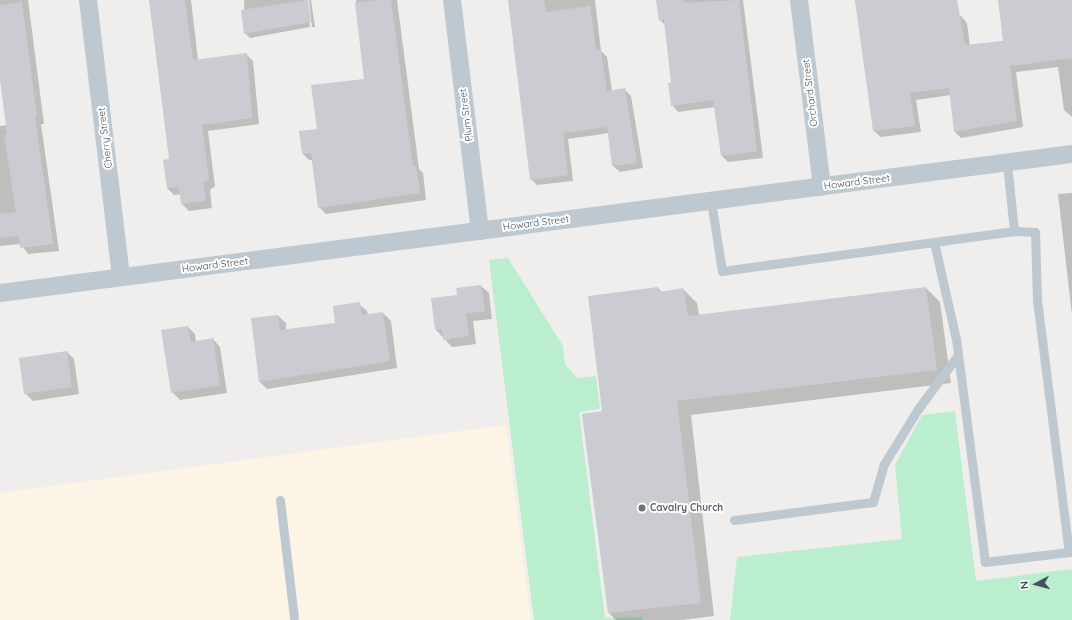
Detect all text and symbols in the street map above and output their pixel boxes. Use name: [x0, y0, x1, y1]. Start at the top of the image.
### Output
street label: Orchard Street: [800, 59, 820, 127]
street label: Plum Street: [457, 88, 475, 142]
street label: Cherry Street: [95, 107, 115, 169]
street label: Howard Street: [823, 172, 891, 192]
street label: Howard Street: [502, 213, 570, 233]
street label: Howard Street: [181, 255, 249, 275]
place label: Cavalry Church: [650, 502, 723, 514]
marker: Cavalry Church: [637, 503, 647, 513]
north arrow: [1016, 564, 1056, 604]
text: N: [1017, 580, 1031, 590]

